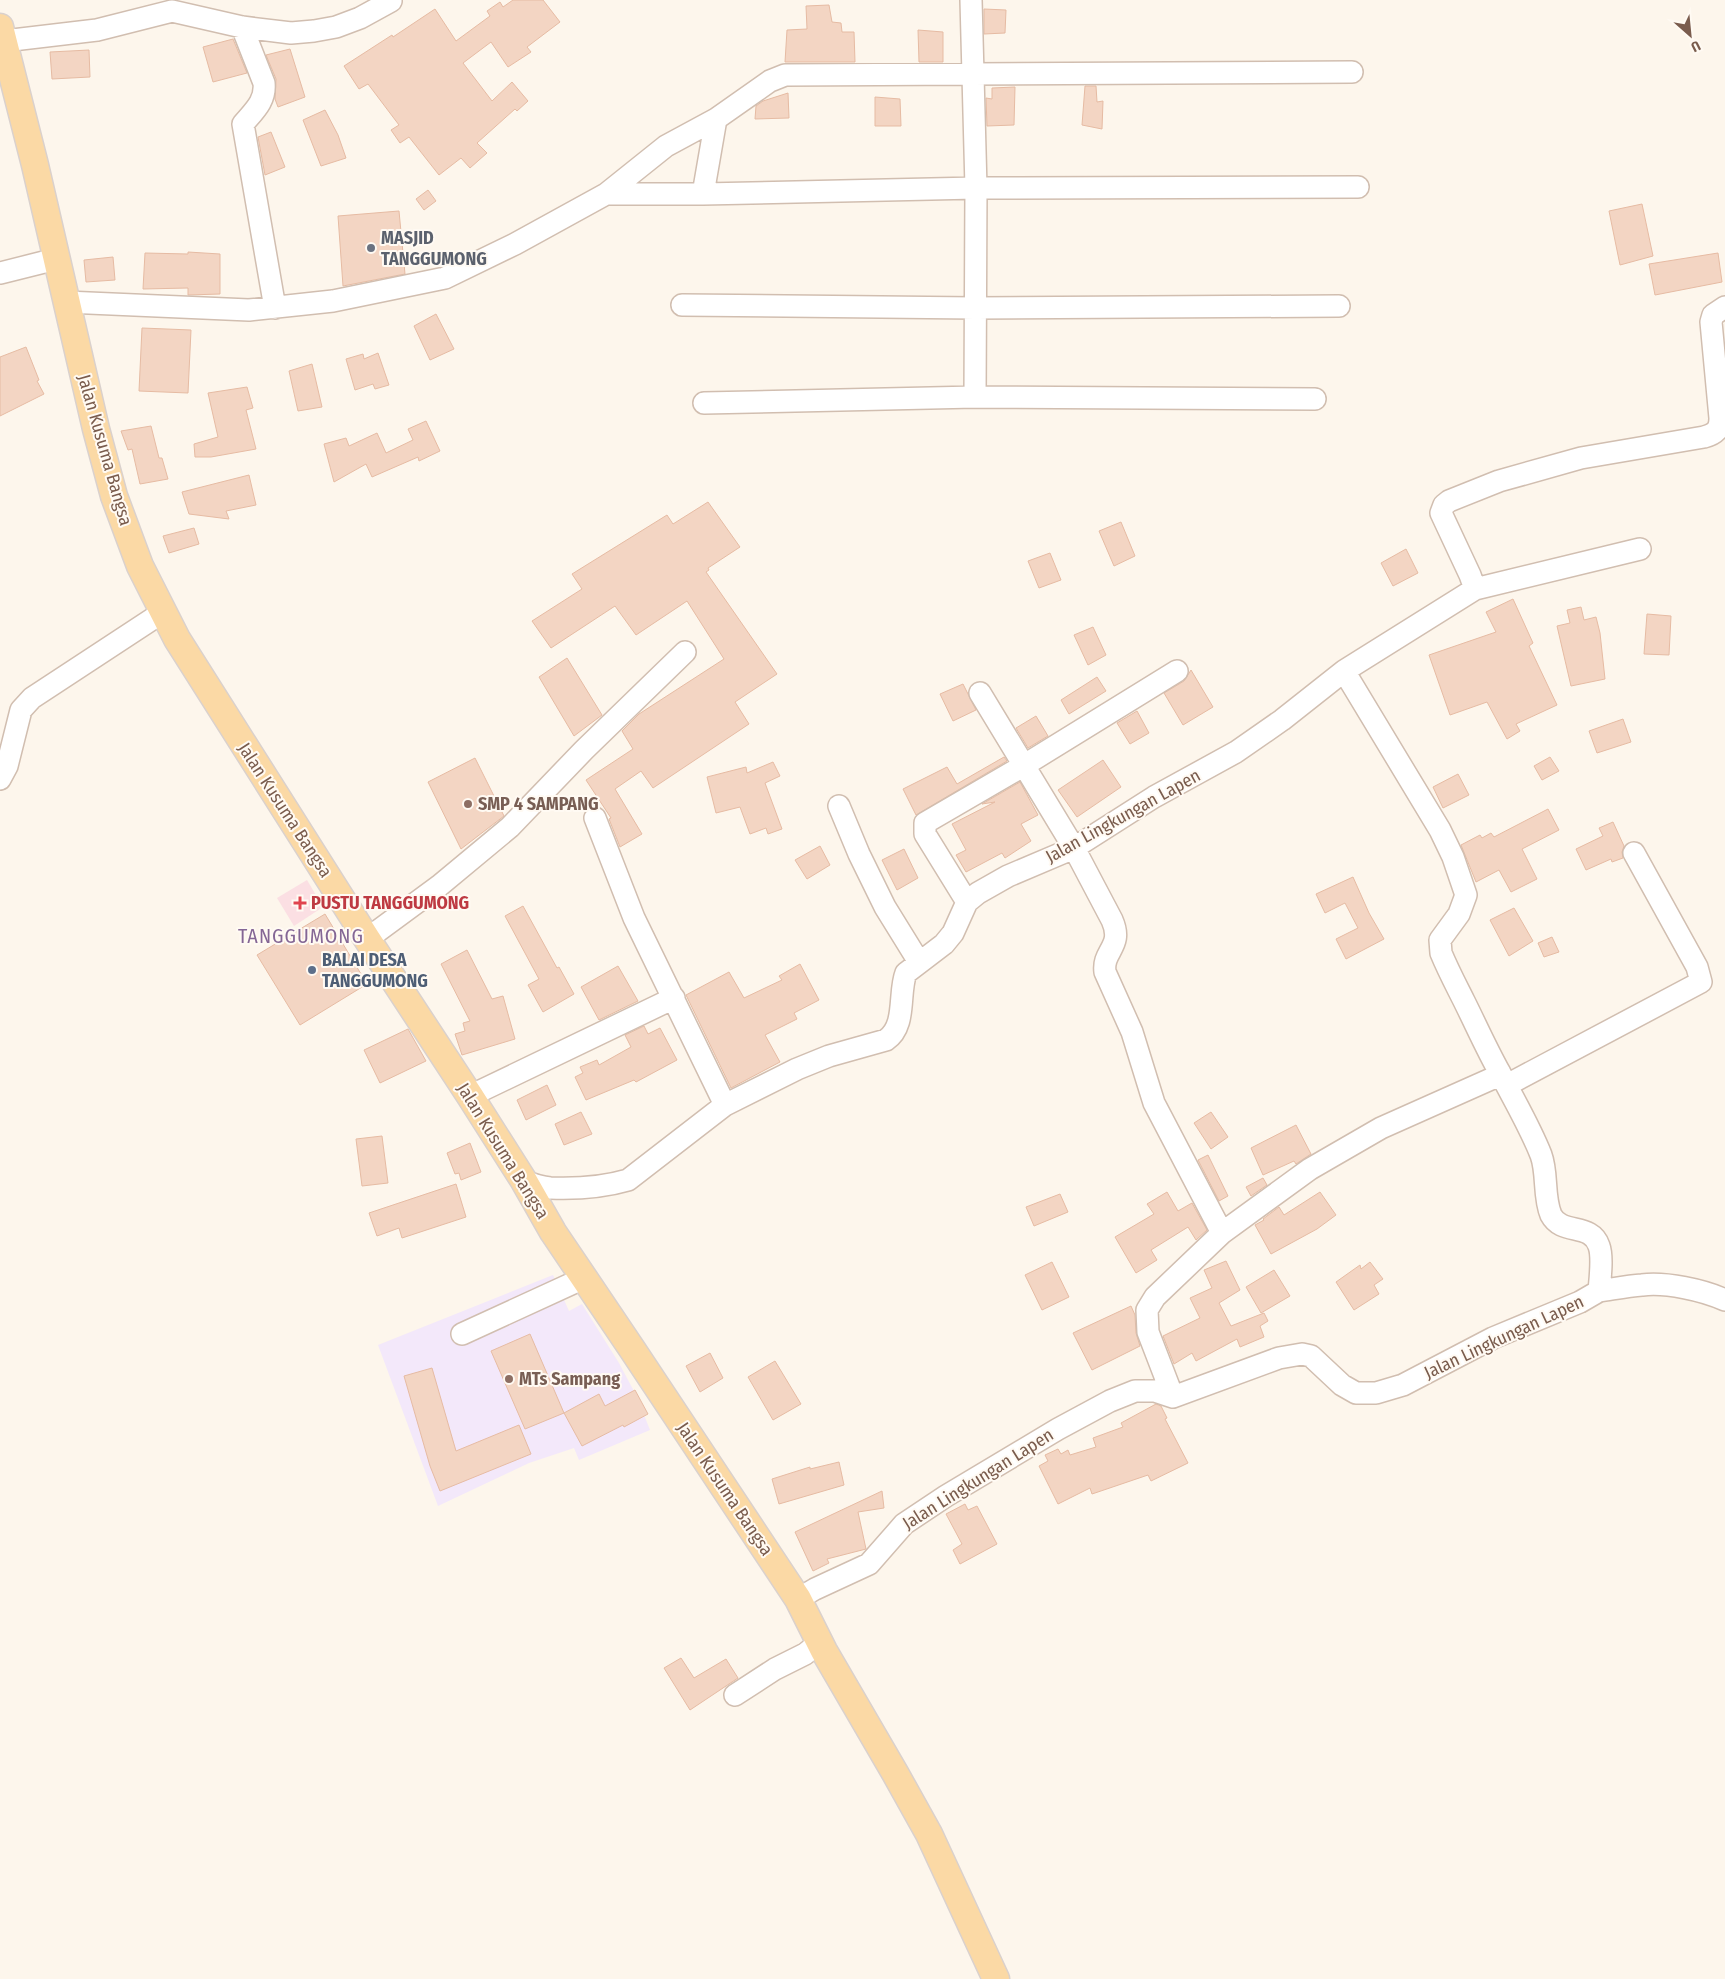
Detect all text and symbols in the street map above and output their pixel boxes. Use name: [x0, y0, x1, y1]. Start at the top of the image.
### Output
north arrow: [1665, 10, 1715, 60]
text: U: [1688, 37, 1703, 56]
place label: MASJID TANGGUMONG: [381, 227, 487, 270]
marker: MASJID TANGGUMONG: [365, 242, 377, 254]
street label: Jalan Kusuma Bangsa: [73, 372, 137, 528]
street label: Jalan Kusuma Bangsa: [233, 738, 337, 882]
street label: Jalan Lingkungan Lapen: [1042, 764, 1204, 868]
place label: SMP 4 SAMPANG: [478, 793, 599, 815]
marker: SMP 4 SAMPANG: [462, 798, 474, 810]
place label: PUSTU TANGGUMONG: [311, 892, 469, 914]
marker: PUSTU TANGGUMONG: [293, 896, 307, 910]
district label: TANGGUMONG: [238, 924, 364, 948]
place label: BALAI DESA TANGGUMONG: [322, 949, 428, 992]
marker: BALAI DESA TANGGUMONG: [306, 964, 318, 976]
street label: Jalan Kusuma Bangsa: [452, 1079, 554, 1223]
street label: Jalan Lingkungan Lapen: [1421, 1290, 1587, 1384]
place label: MTs Sampang: [519, 1368, 620, 1390]
marker: MTs Sampang: [503, 1373, 515, 1385]
street label: Jalan Kusuma Bangsa: [672, 1418, 778, 1560]
street label: Jalan Lingkungan Lapen: [899, 1424, 1057, 1534]

